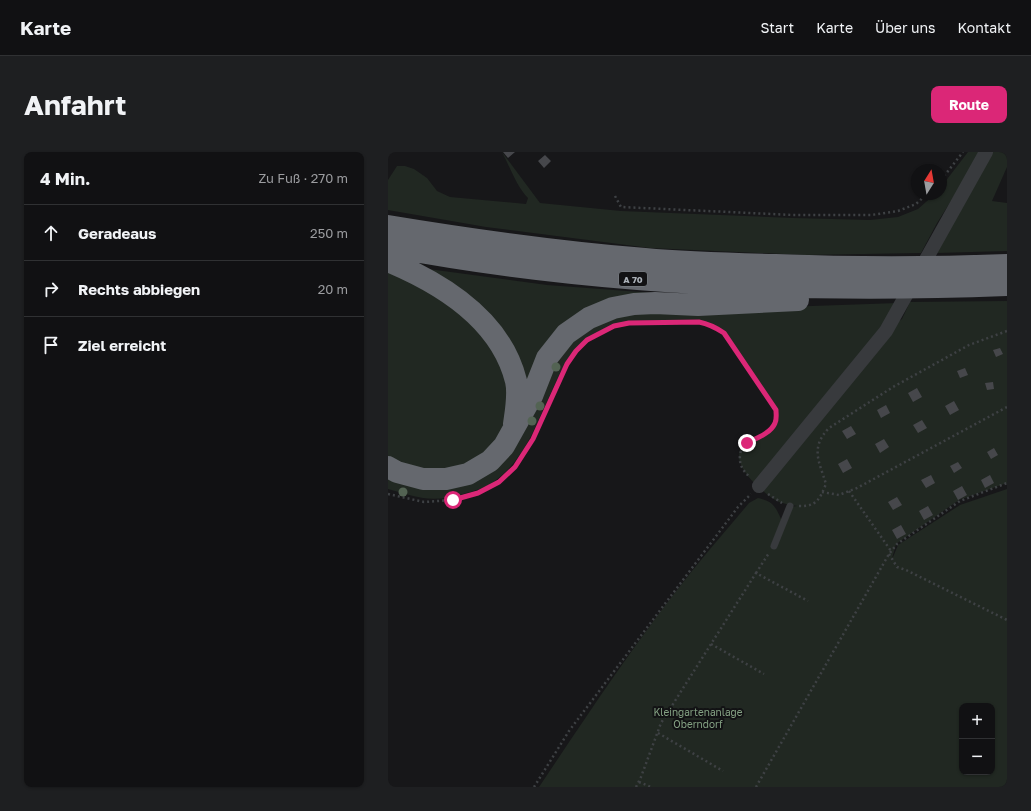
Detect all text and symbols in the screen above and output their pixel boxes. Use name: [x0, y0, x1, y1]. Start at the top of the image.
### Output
text: Karte: [20, 16, 71, 39]
text: Start: [761, 19, 794, 36]
text: Karte: [816, 19, 853, 36]
text: Über uns: [875, 19, 935, 36]
text: Kontakt: [957, 19, 1011, 36]
button: Route: [931, 86, 1007, 123]
text: Anfahrt: [24, 88, 126, 121]
north arrow: [911, 164, 947, 200]
text: 4 Min.: [40, 168, 90, 189]
text: Zu Fuß · 270 m: [259, 170, 348, 186]
icon: ahead: [40, 222, 62, 244]
text: Geradeaus: [78, 224, 156, 242]
text: 250 m: [310, 225, 348, 241]
road number: A 70: [619, 272, 647, 286]
icon: right: [40, 278, 62, 300]
text: Rechts abbiegen: [78, 280, 200, 298]
text: 20 m: [318, 281, 348, 297]
icon: arrive: [40, 334, 62, 356]
text: Ziel erreicht: [78, 336, 166, 354]
route end: [738, 434, 756, 452]
route start: [444, 491, 462, 509]
map controls: [959, 703, 995, 775]
button: +: [959, 703, 995, 739]
park label: Kleingartenanlage Oberndorf: [654, 706, 743, 730]
button: −: [959, 739, 995, 775]

